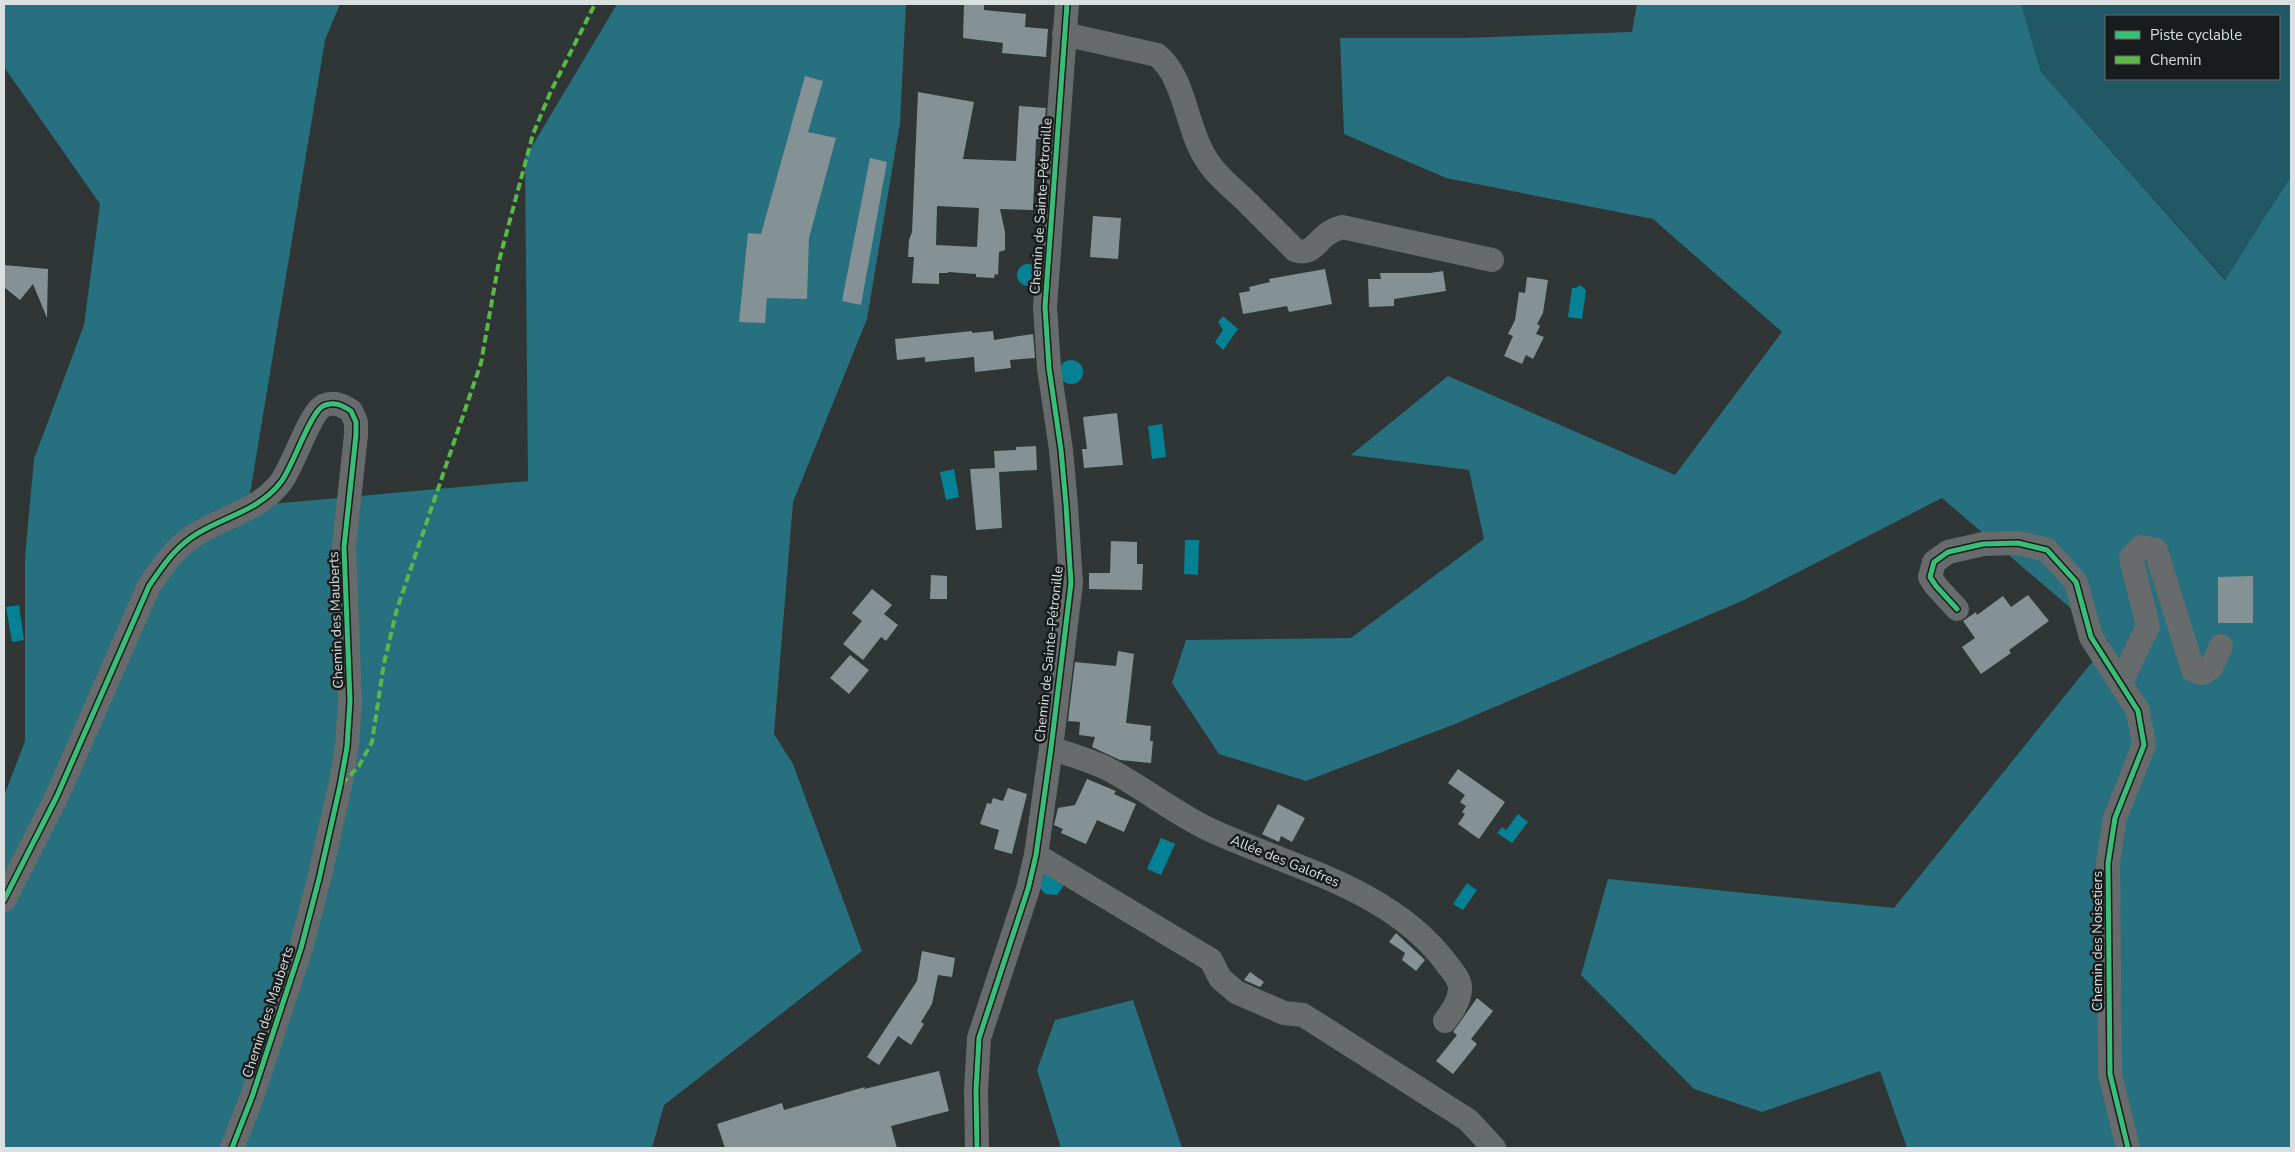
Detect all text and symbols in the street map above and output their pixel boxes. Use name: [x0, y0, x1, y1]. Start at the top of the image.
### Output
legend: [2105, 15, 2280, 80]
text: Piste cyclable: [2150, 25, 2242, 45]
text: Chemin: [2150, 50, 2201, 70]
street label: Chemin de Sainte-Pétronille: [1025, 117, 1057, 295]
street label: Chemin des Mauberts: [324, 551, 348, 689]
street label: Chemin de Sainte-Pétronille: [1030, 565, 1068, 743]
street label: Allée des Galofres: [1228, 830, 1343, 892]
street label: Chemin des Noisetiers: [2088, 871, 2107, 1011]
street label: Chemin des Mauberts: [238, 943, 298, 1080]

